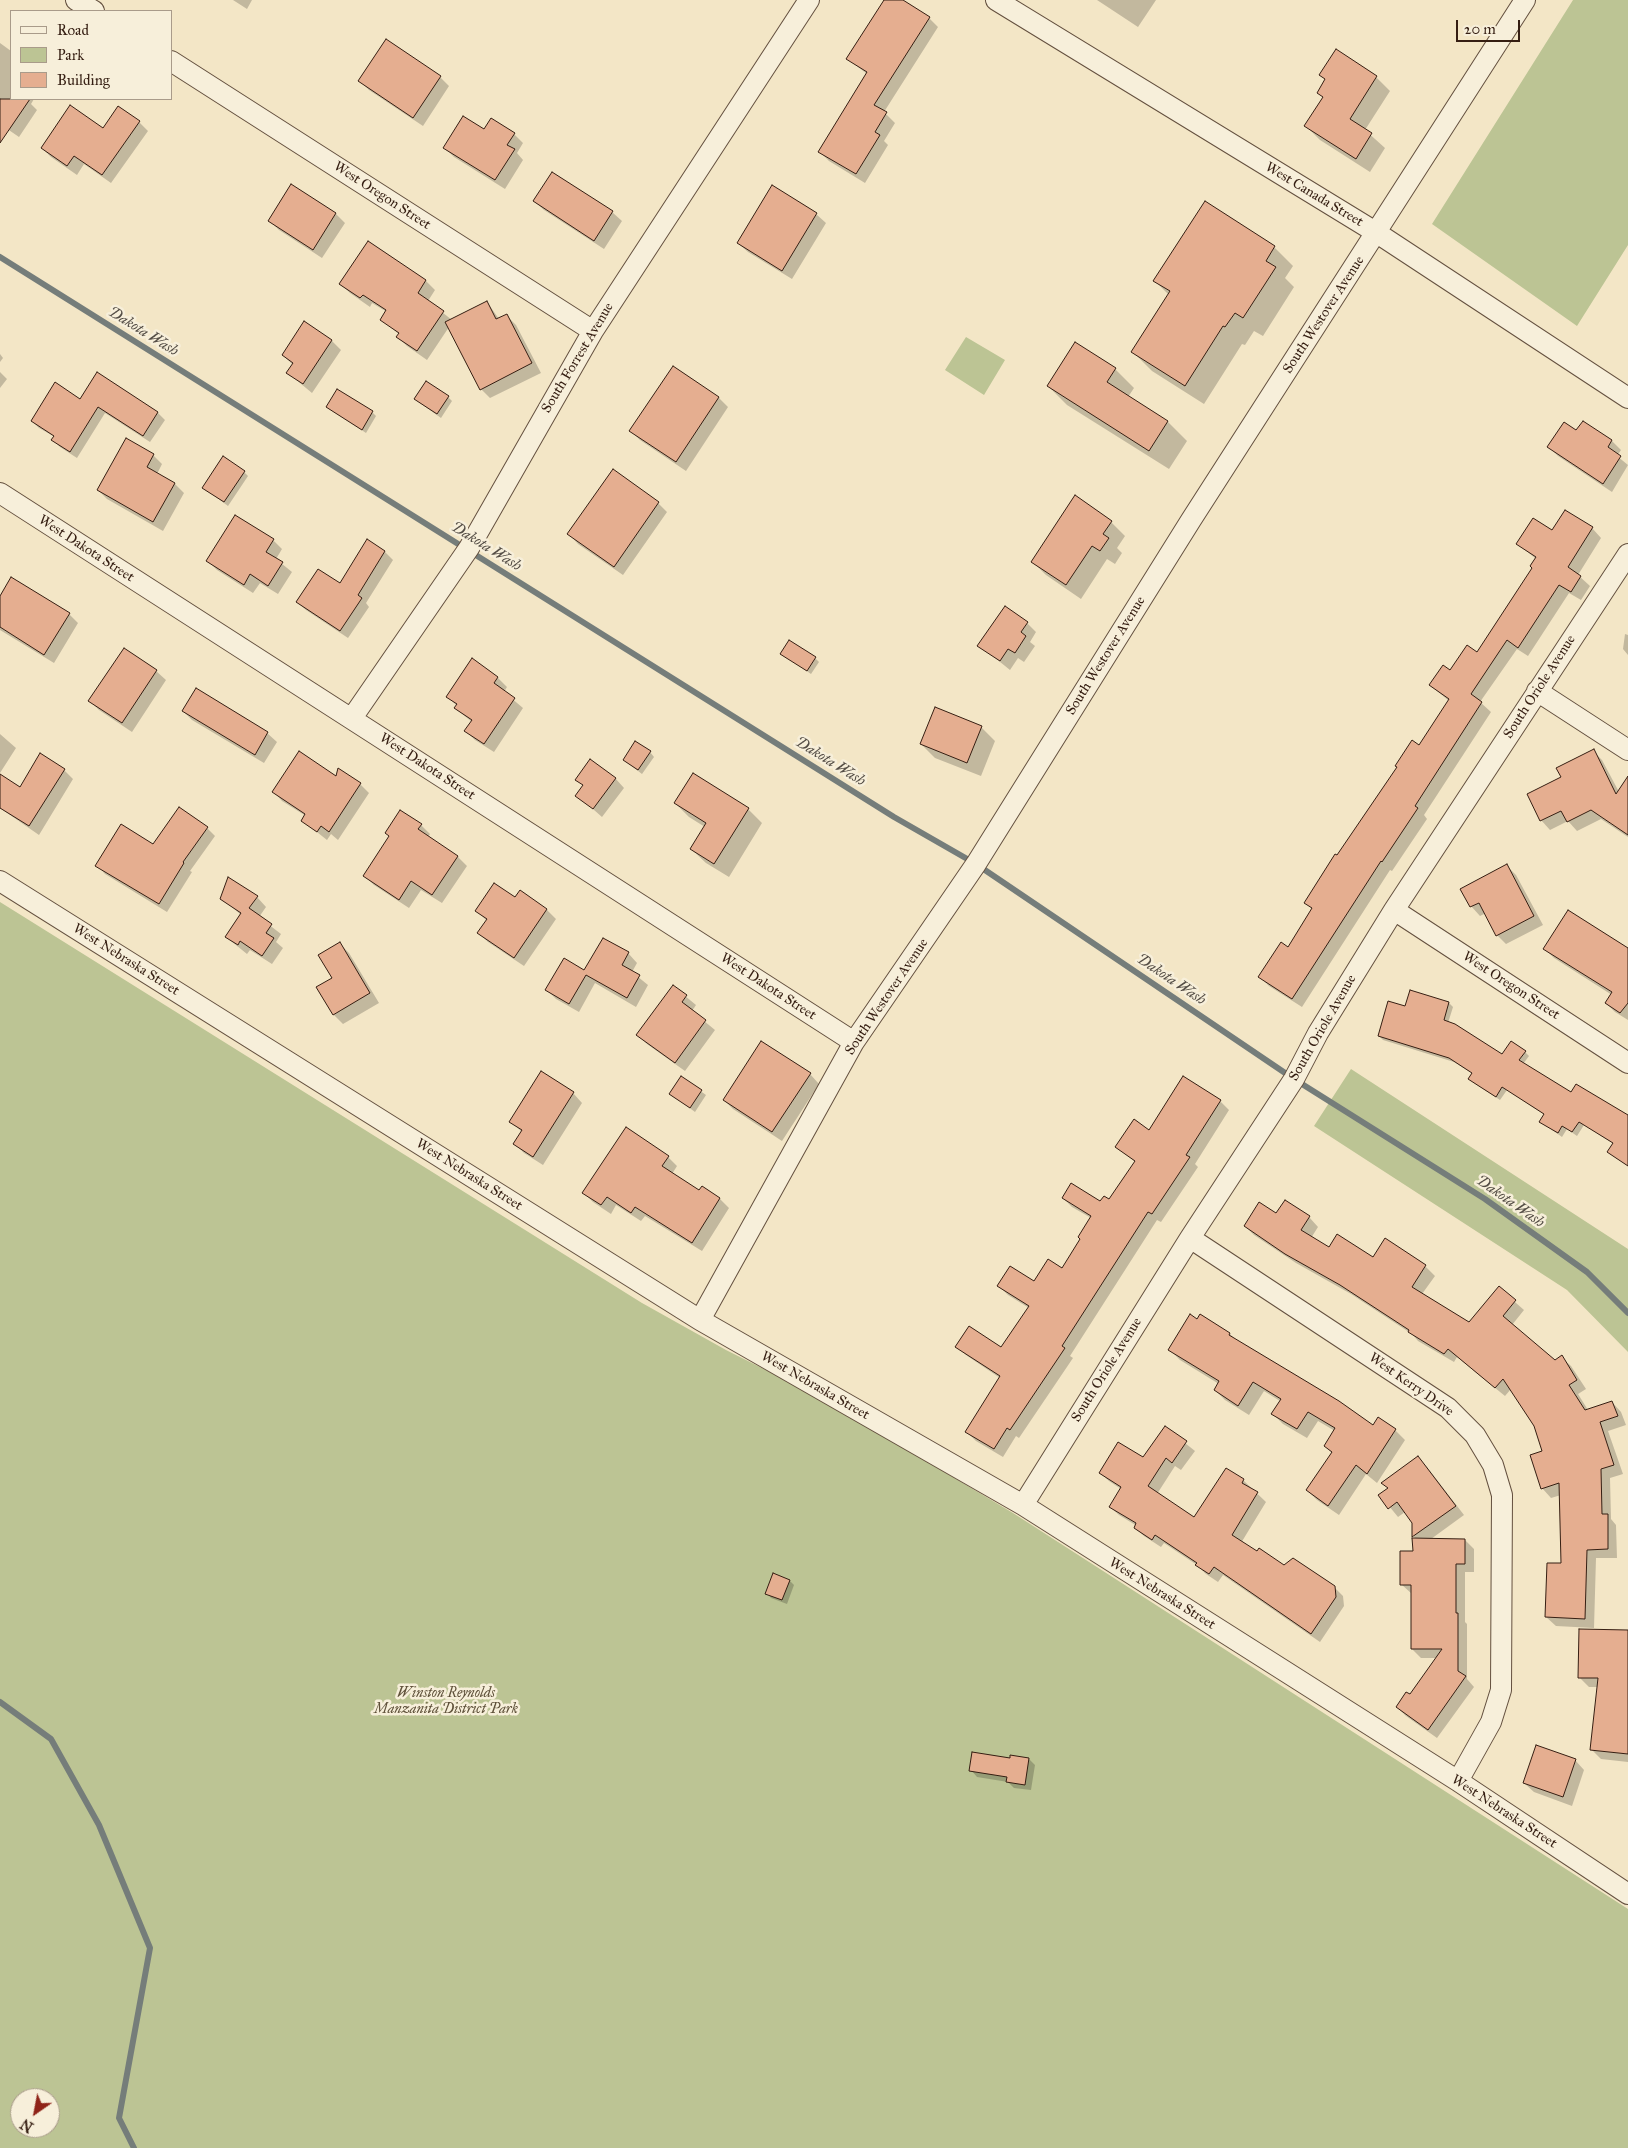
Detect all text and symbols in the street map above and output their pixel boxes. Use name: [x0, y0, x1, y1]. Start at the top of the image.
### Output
legend: [10, 10, 172, 100]
scale bar: [1458, 10, 1522, 42]
text: 20 m: [1464, 20, 1496, 38]
text: Road: [57, 21, 89, 39]
text: Park: [57, 46, 84, 64]
text: Building: [57, 71, 110, 89]
street label: West Oregon Street: [330, 158, 434, 234]
street label: West Canada Street: [1262, 159, 1366, 231]
street label: South Westover Avenue: [1280, 253, 1368, 377]
street label: South Forrest Avenue: [538, 300, 618, 416]
water label: Dakota Wash: [105, 303, 181, 361]
street label: West Dakota Street: [35, 512, 137, 586]
water label: Dakota Wash: [448, 518, 524, 576]
street label: South Westover Avenue: [1063, 594, 1149, 718]
street label: South Oriole Avenue: [1500, 632, 1580, 742]
street label: West Dakota Street: [376, 730, 478, 804]
water label: Dakota Wash: [792, 733, 868, 791]
street label: West Nebraska Street: [70, 920, 182, 1000]
street label: South Westover Avenue: [842, 936, 932, 1058]
street label: West Oregon Street: [1459, 948, 1563, 1024]
street label: West Dakota Street: [717, 950, 819, 1024]
water label: Dakota Wash: [1133, 950, 1209, 1010]
street label: South Oriole Avenue: [1286, 972, 1360, 1084]
street label: West Nebraska Street: [413, 1135, 525, 1215]
water label: Dakota Wash: [1472, 1172, 1548, 1232]
street label: South Oriole Avenue: [1068, 1315, 1146, 1425]
street label: West Nebraska Street: [758, 1348, 872, 1424]
street label: West Kerry Drive: [1365, 1350, 1457, 1420]
street label: West Nebraska Street: [1106, 1554, 1218, 1634]
park label: Winston Reynolds Manzanita District Park: [374, 1686, 518, 1718]
street label: West Nebraska Street: [1448, 1772, 1560, 1852]
north arrow: [10, 2088, 60, 2138]
text: N: [17, 2115, 37, 2136]

